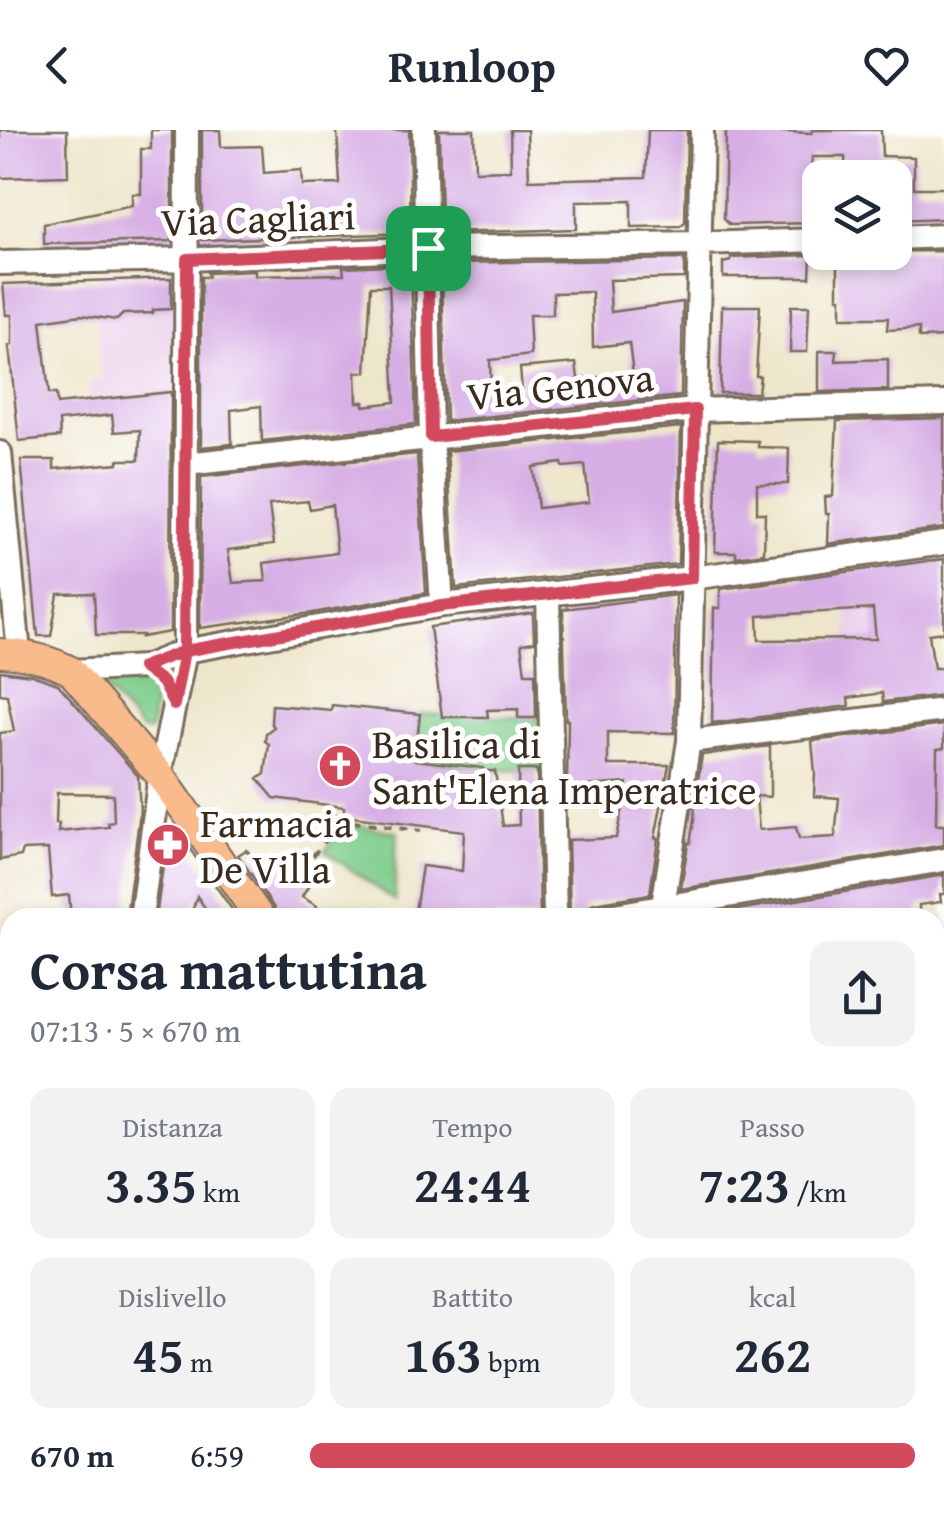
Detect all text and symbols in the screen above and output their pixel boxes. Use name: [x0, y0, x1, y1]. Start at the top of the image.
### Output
text: Runloop: [388, 33, 556, 98]
icon: back: [30, 38, 85, 93]
icon: heart: [859, 38, 914, 93]
map controls: [802, 160, 912, 270]
button: layers: [802, 160, 912, 270]
street label: Via Cagliari: [160, 185, 356, 251]
pin: [386, 206, 471, 291]
icon: arrive: [401, 221, 456, 276]
street label: Via Genova: [464, 347, 656, 425]
place label: Basilica di Sant'Elena Imperatrice: [372, 714, 756, 819]
church icon: Basilica di Sant'Elena Imperatrice: [317, 743, 363, 789]
place label: Farmacia De Villa: [200, 793, 353, 898]
pharmacy icon: Farmacia De Villa: [145, 822, 191, 868]
text: Corsa mattutina: [30, 929, 427, 1009]
button: share: [810, 941, 915, 1046]
text: 07:13 · 5 × 670 m: [30, 1007, 241, 1054]
text: Distanza: [122, 1106, 223, 1147]
text: Tempo: [432, 1106, 513, 1147]
text: Passo: [740, 1106, 805, 1147]
text: 3.35: [105, 1147, 197, 1220]
text: 24:44: [414, 1147, 531, 1220]
text: 7:23: [698, 1147, 790, 1220]
text: km: [197, 1171, 240, 1212]
text: /km: [790, 1171, 847, 1212]
text: Dislivello: [118, 1276, 227, 1317]
text: Battito: [432, 1276, 513, 1317]
text: kcal: [749, 1276, 796, 1317]
text: 45: [132, 1317, 184, 1390]
text: 163: [404, 1317, 482, 1390]
text: 262: [734, 1317, 811, 1390]
text: m: [184, 1341, 213, 1382]
text: bpm: [482, 1341, 541, 1382]
text: 670 m: [30, 1432, 114, 1479]
text: 6:59: [190, 1432, 244, 1479]

